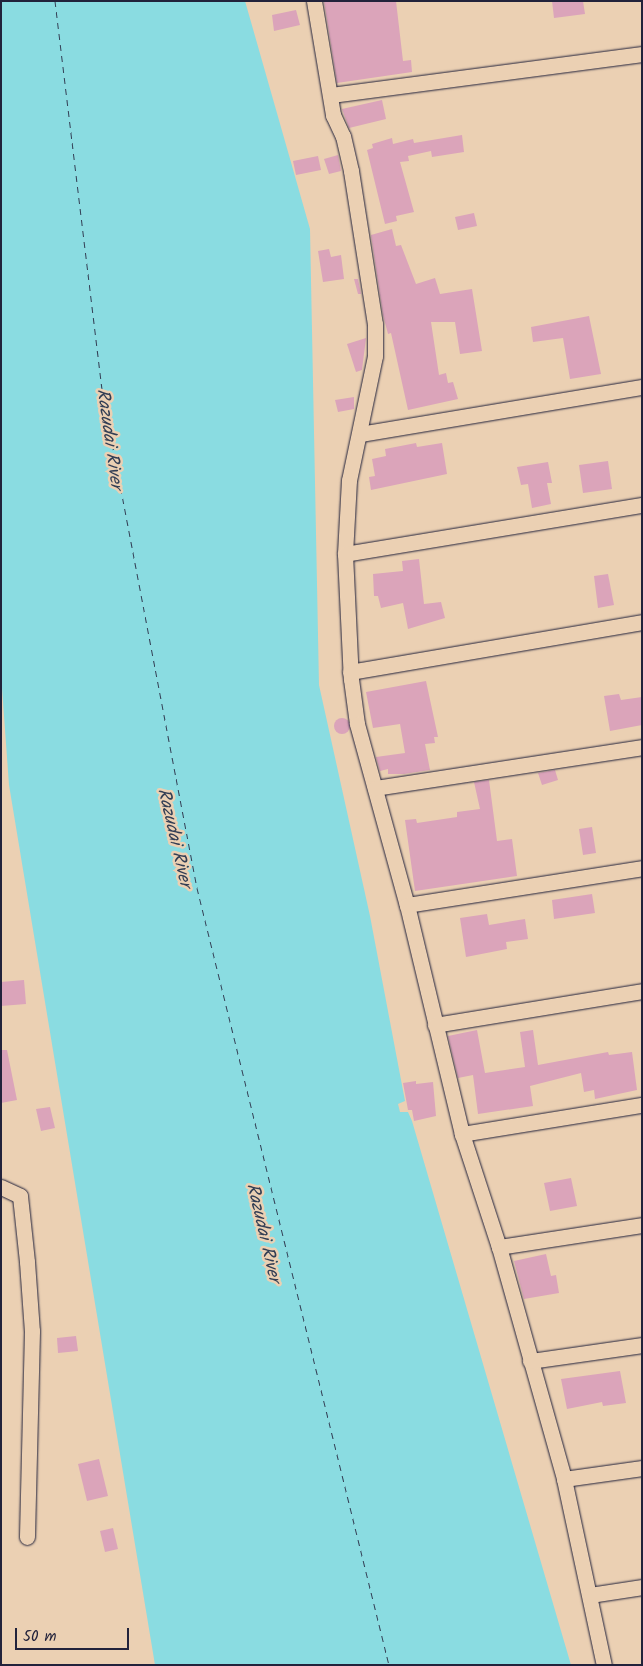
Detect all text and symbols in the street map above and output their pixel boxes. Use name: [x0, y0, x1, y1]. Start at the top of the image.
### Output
water label: Razudai River: [90, 388, 126, 490]
water label: Razudai River: [151, 786, 195, 890]
water label: Razudai River: [240, 1181, 284, 1285]
scale bar: [18, 1618, 131, 1650]
text: 50 m: [23, 1625, 57, 1649]

